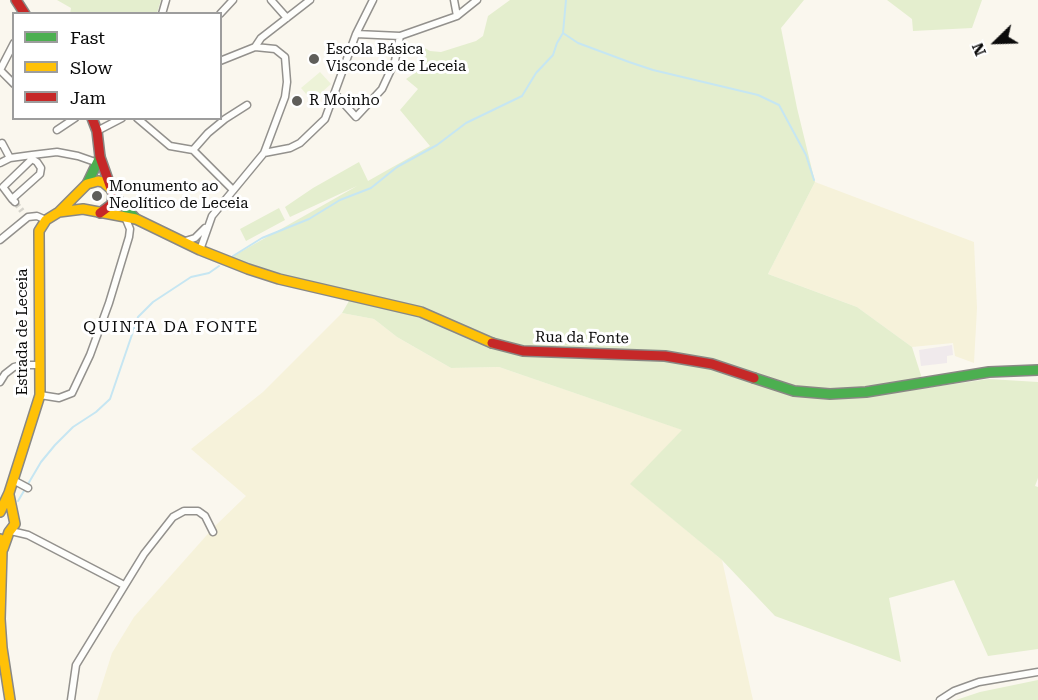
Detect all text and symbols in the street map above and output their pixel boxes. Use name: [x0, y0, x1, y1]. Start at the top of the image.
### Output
legend: [12, 12, 222, 120]
north arrow: [966, 12, 1026, 72]
text: Fast: [70, 27, 105, 48]
text: N: [968, 40, 990, 59]
place label: Escola Básica Visconde de Leceia: [326, 41, 466, 76]
marker: Escola Básica Visconde de Leceia: [307, 52, 321, 66]
text: Slow: [70, 57, 112, 78]
text: Jam: [70, 87, 106, 108]
place label: R Moinho: [309, 92, 380, 110]
marker: R Moinho: [290, 94, 304, 108]
place label: Monumento ao Neolítico de Leceia: [109, 178, 248, 213]
marker: Monumento ao Neolítico de Leceia: [90, 189, 104, 203]
street label: Estrada de Leceia: [14, 269, 32, 395]
district label: QUINTA DA FONTE: [83, 317, 259, 337]
street label: Rua da Fonte: [535, 328, 629, 348]

